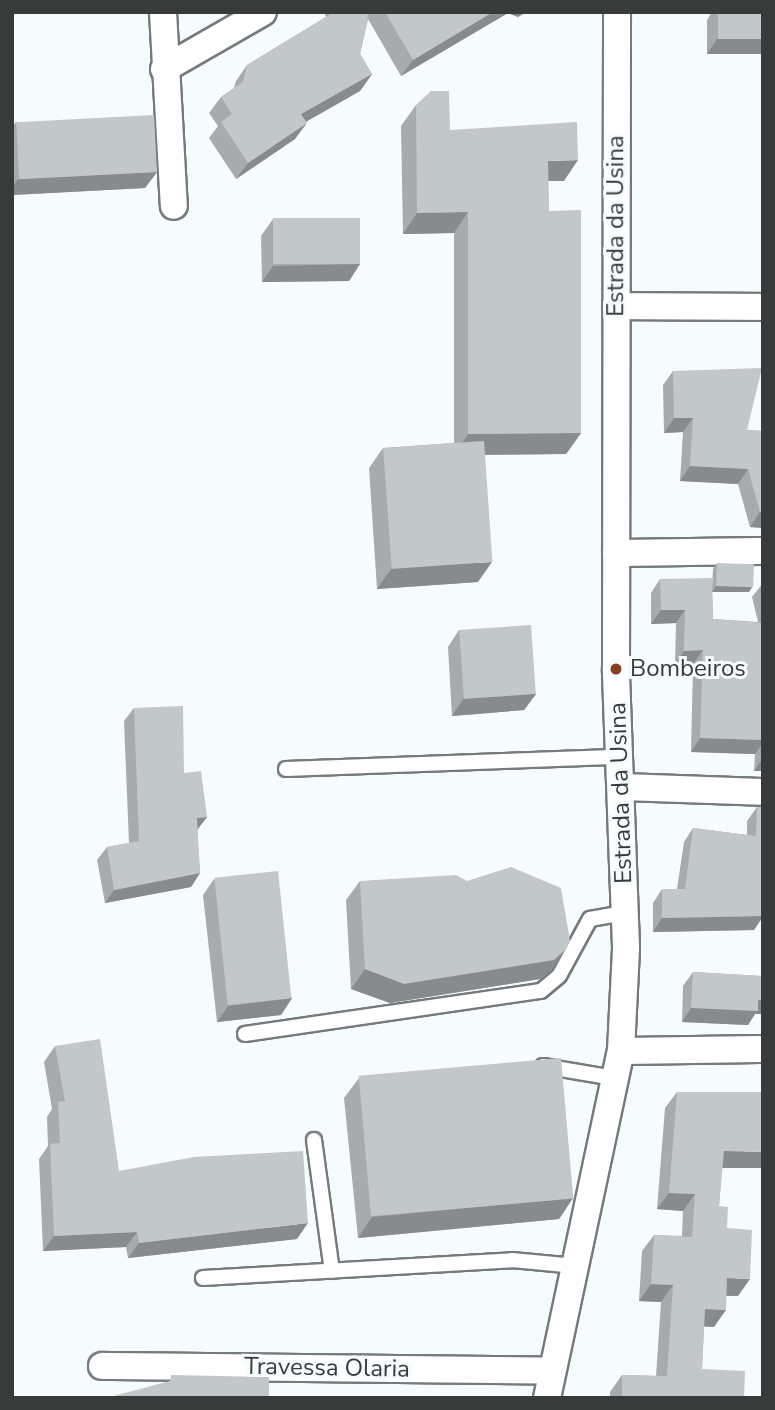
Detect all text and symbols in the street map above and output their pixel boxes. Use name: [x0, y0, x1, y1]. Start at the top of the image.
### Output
street label: Estrada da Usina: [602, 135, 630, 317]
place label: Bombeiros: [630, 655, 746, 683]
marker: Bombeiros: [608, 661, 624, 677]
street label: Estrada da Usina: [603, 702, 639, 884]
street label: Travessa Olaria: [244, 1352, 410, 1384]

